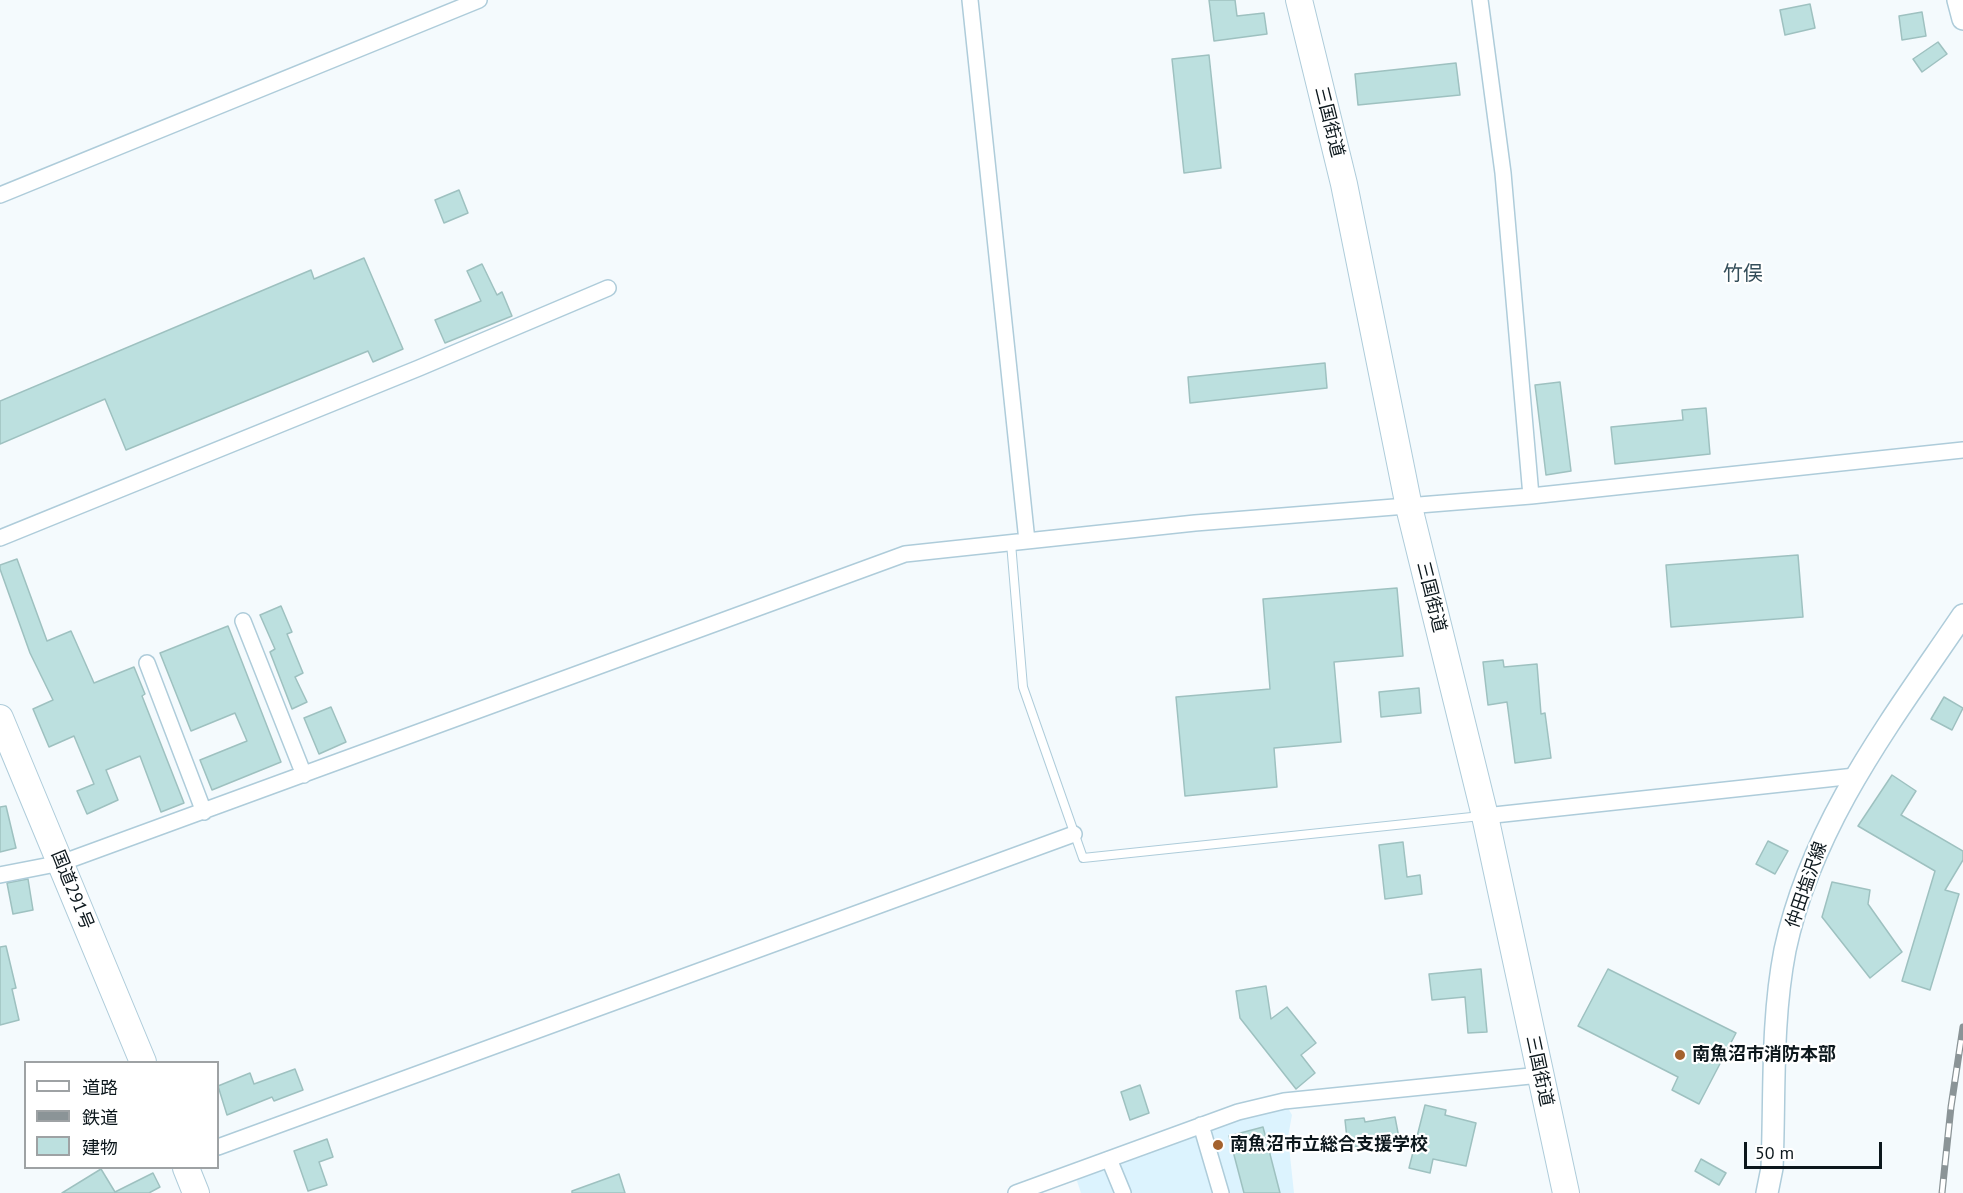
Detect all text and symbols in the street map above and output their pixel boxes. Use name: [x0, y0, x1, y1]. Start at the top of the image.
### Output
street label: 三国街道: [1310, 84, 1348, 160]
district label: 竹俣: [1723, 262, 1763, 286]
street label: 三国街道: [1412, 559, 1450, 635]
street label: 仲田塩沢線: [1782, 839, 1832, 931]
street label: 国道291号: [46, 847, 98, 933]
street label: 三国街道: [1521, 1034, 1557, 1108]
place label: 南魚沼市消防本部: [1692, 1044, 1836, 1066]
marker: 南魚沼市消防本部: [1673, 1048, 1687, 1062]
legend: [24, 1061, 219, 1169]
text: 道路: [82, 1076, 118, 1099]
text: 鉄道: [82, 1106, 118, 1129]
scale bar: [1747, 1130, 1885, 1168]
place label: 南魚沼市立総合支援学校: [1230, 1134, 1428, 1156]
text: 建物: [82, 1136, 118, 1159]
marker: 南魚沼市立総合支援学校: [1211, 1138, 1225, 1152]
text: 50 m: [1755, 1141, 1794, 1164]

